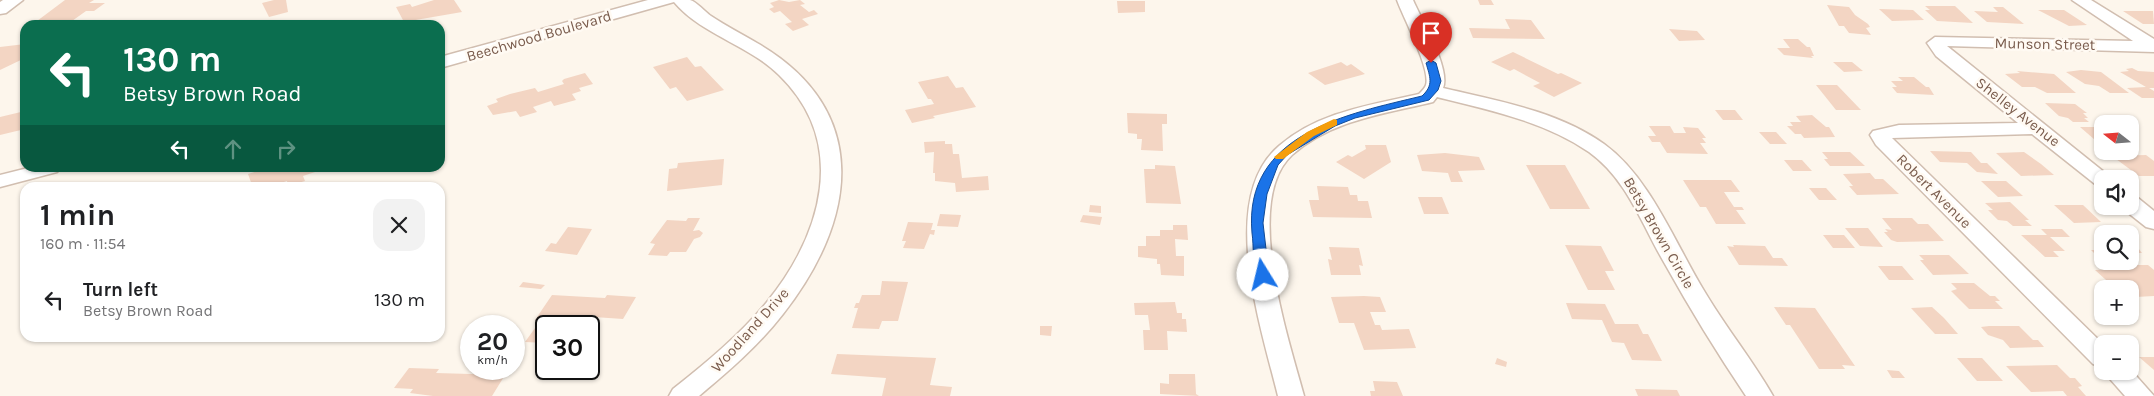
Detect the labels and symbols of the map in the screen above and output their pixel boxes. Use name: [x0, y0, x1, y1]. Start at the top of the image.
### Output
street label: Beechwood Boulevard: [464, 7, 614, 65]
pin: [1410, 12, 1452, 63]
street label: Munson Street: [1994, 34, 2096, 54]
street label: Shelley Avenue: [1972, 74, 2064, 150]
north arrow: [2094, 115, 2139, 160]
street label: Robert Avenue: [1893, 150, 1975, 232]
street label: Betsy Brown Circle: [1620, 174, 1698, 292]
position arrow: [1236, 248, 1288, 300]
street label: Woodland Drive: [707, 284, 793, 376]
speed limit sign: 30: [535, 315, 600, 380]

